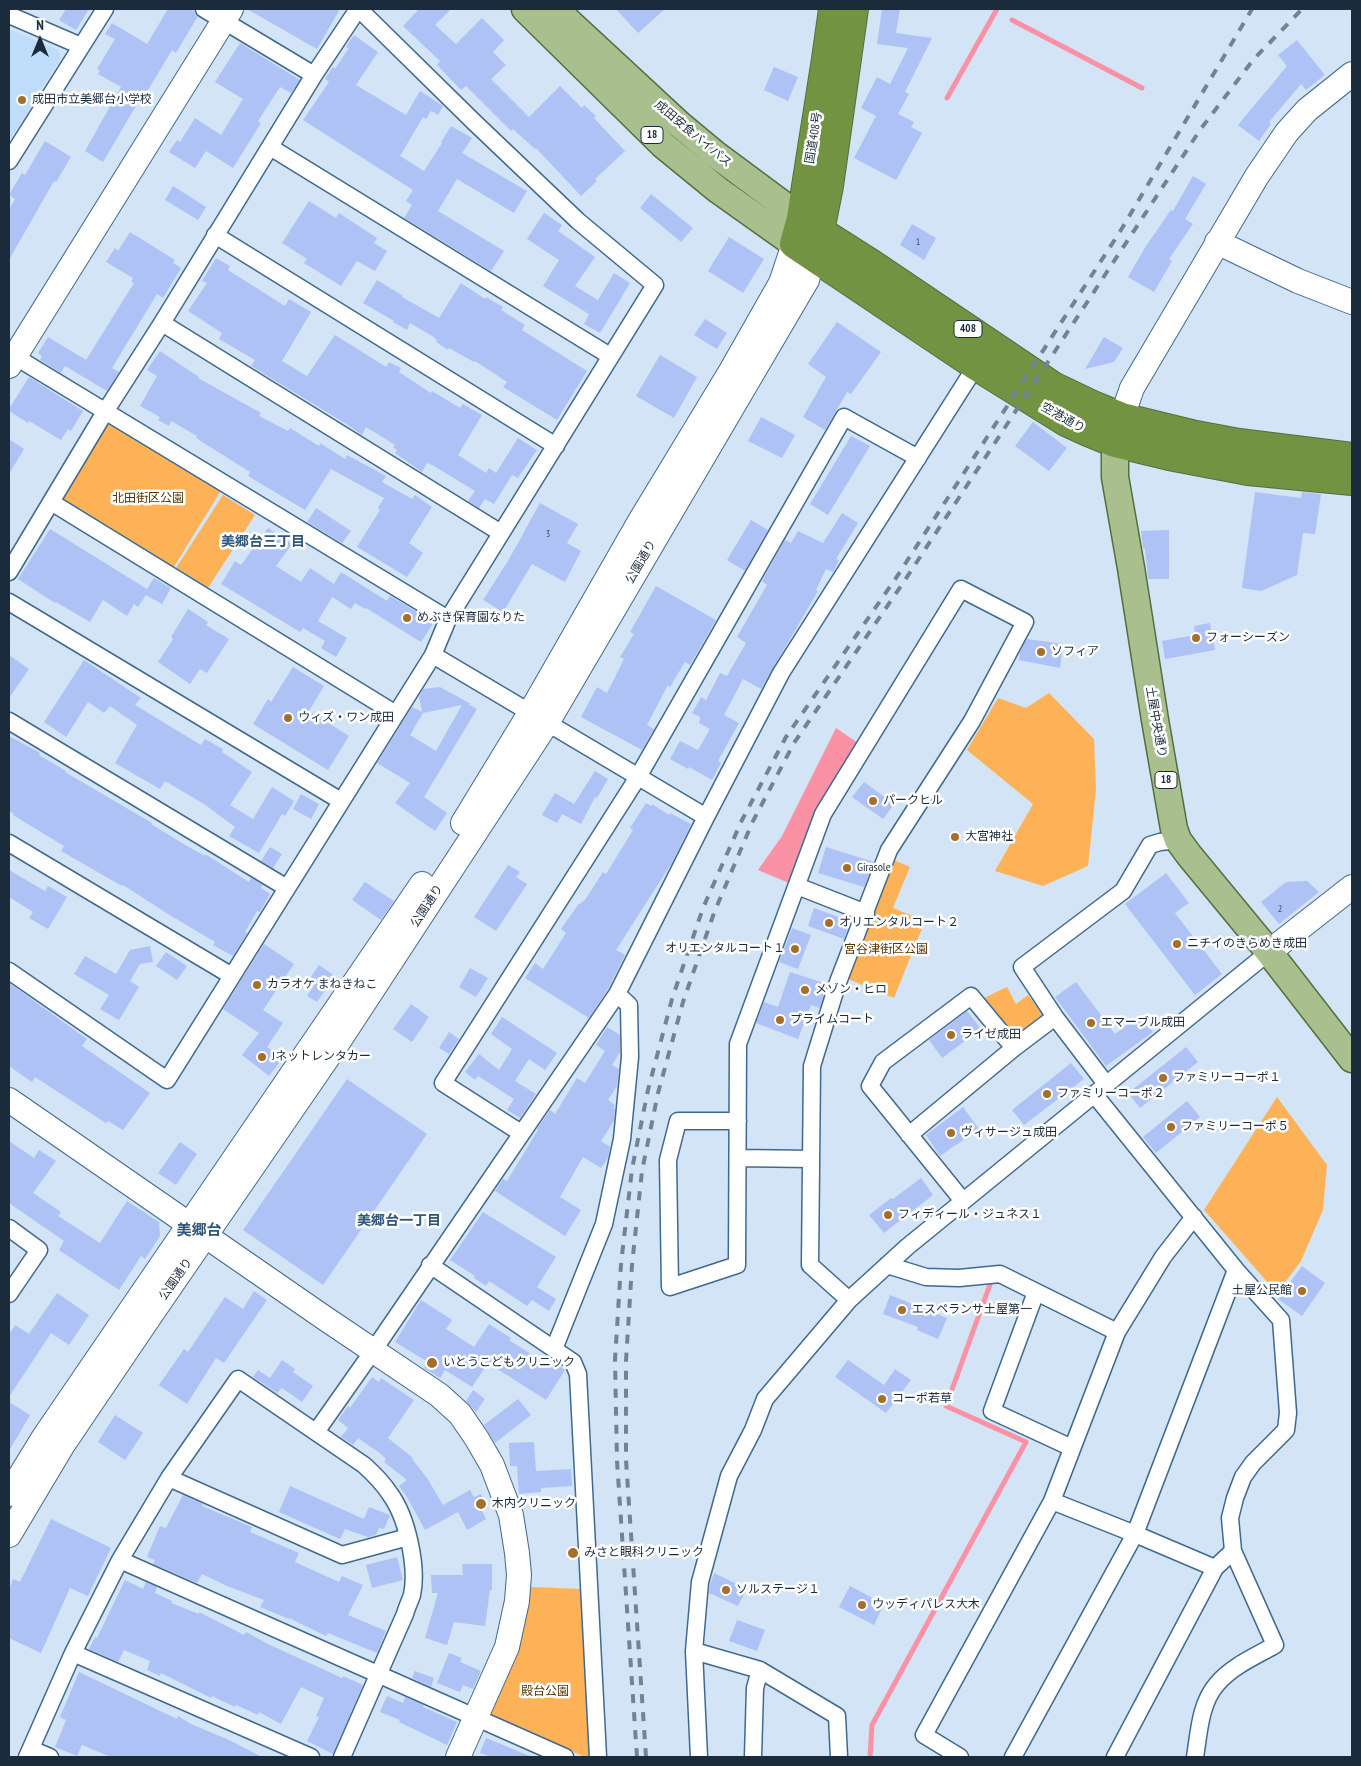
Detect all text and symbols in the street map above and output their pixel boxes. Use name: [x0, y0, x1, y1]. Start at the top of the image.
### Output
north arrow: [15, 15, 65, 65]
text: N: [36, 16, 44, 34]
place label: 成田市立美郷台小学校: [32, 93, 152, 107]
marker: 成田市立美郷台小学校: [16, 94, 28, 106]
street label: 成田安食バイパス: [652, 98, 734, 170]
street label: 国道408号: [803, 111, 825, 165]
road number: 18: [641, 126, 663, 144]
house number: 1: [916, 236, 920, 248]
road number: 408: [954, 320, 982, 338]
street label: 空港通り: [1039, 400, 1087, 436]
park label: 北田街区公園: [112, 492, 184, 506]
house number: 3: [546, 528, 550, 540]
district label: 美郷台三丁目: [221, 534, 305, 550]
street label: 公園通り: [623, 538, 659, 586]
place label: めぶき保育園なりた: [417, 611, 525, 625]
marker: めぶき保育園なりた: [401, 612, 413, 624]
place label: フォーシーズン: [1206, 631, 1290, 645]
marker: フォーシーズン: [1190, 632, 1202, 644]
place label: ソフィア: [1051, 645, 1099, 659]
marker: ソフィア: [1035, 646, 1047, 658]
street label: 土屋中央通り: [1143, 685, 1169, 759]
place label: ウィズ・ワン成田: [298, 711, 394, 725]
marker: ウィズ・ワン成田: [282, 712, 294, 724]
road number: 18: [1155, 772, 1177, 788]
place label: パークヒル: [883, 794, 943, 808]
marker: パークヒル: [867, 795, 879, 807]
place label: 大宮神社: [965, 830, 1013, 844]
marker: 大宮神社: [949, 831, 961, 843]
place label: Girasole: [857, 861, 891, 875]
marker: Girasole: [841, 862, 853, 874]
street label: 公園通り: [408, 882, 446, 930]
house number: 2: [1278, 903, 1282, 915]
place label: オリエンタルコート２: [839, 916, 959, 930]
marker: オリエンタルコート２: [823, 917, 835, 929]
place label: ニチイのきらめき成田: [1187, 937, 1307, 951]
marker: ニチイのきらめき成田: [1171, 938, 1183, 950]
place label: オリエンタルコート１: [665, 942, 785, 956]
marker: オリエンタルコート１: [789, 943, 801, 955]
park label: 宮谷津街区公園: [844, 943, 928, 957]
place label: カラオケ まねきねこ: [267, 978, 378, 992]
marker: カラオケ まねきねこ: [251, 979, 263, 991]
place label: メゾン・ヒロ: [815, 983, 887, 997]
marker: メゾン・ヒロ: [799, 984, 811, 996]
place label: プライムコート: [790, 1013, 874, 1027]
marker: プライムコート: [774, 1014, 786, 1026]
place label: エマーブル成田: [1101, 1016, 1185, 1030]
marker: エマーブル成田: [1085, 1017, 1097, 1029]
place label: ライゼ成田: [961, 1028, 1021, 1042]
marker: ライゼ成田: [945, 1029, 957, 1041]
place label: Jネットレンタカー: [272, 1050, 371, 1064]
marker: Jネットレンタカー: [256, 1051, 268, 1063]
place label: ファミリーコーポ１: [1173, 1071, 1281, 1085]
marker: ファミリーコーポ１: [1157, 1072, 1169, 1084]
place label: ファミリーコーポ２: [1057, 1087, 1165, 1101]
marker: ファミリーコーポ２: [1041, 1088, 1053, 1100]
place label: ファミリーコーポ５: [1181, 1120, 1289, 1134]
marker: ファミリーコーポ５: [1165, 1121, 1177, 1133]
place label: ヴィサージュ成田: [961, 1126, 1057, 1140]
marker: ヴィサージュ成田: [945, 1127, 957, 1139]
place label: フィディール・ジュネス１: [898, 1208, 1042, 1222]
marker: フィディール・ジュネス１: [882, 1209, 894, 1221]
district label: 美郷台一丁目: [357, 1213, 441, 1229]
district label: 美郷台: [177, 1222, 221, 1240]
street label: 公園通り: [156, 1255, 196, 1303]
place label: 土屋公民館: [1232, 1284, 1292, 1298]
marker: 土屋公民館: [1296, 1285, 1308, 1297]
place label: エスペランサ土屋第一: [912, 1303, 1032, 1317]
marker: エスペランサ土屋第一: [896, 1304, 908, 1316]
marker: いとうこどもクリニック: [425, 1356, 439, 1370]
place label: いとうこどもクリニック: [443, 1356, 575, 1370]
place label: コーポ若草: [892, 1392, 952, 1406]
marker: コーポ若草: [876, 1393, 888, 1405]
marker: 木内クリニック: [474, 1497, 488, 1511]
place label: 木内クリニック: [492, 1497, 576, 1511]
marker: みさと眼科クリニック: [566, 1546, 580, 1560]
place label: みさと眼科クリニック: [584, 1546, 704, 1560]
place label: ソルステージ１: [736, 1583, 820, 1597]
marker: ソルステージ１: [720, 1584, 732, 1596]
place label: ウッディパレス大木: [872, 1598, 980, 1612]
marker: ウッディパレス大木: [856, 1599, 868, 1611]
park label: 殿台公園: [521, 1685, 569, 1699]

